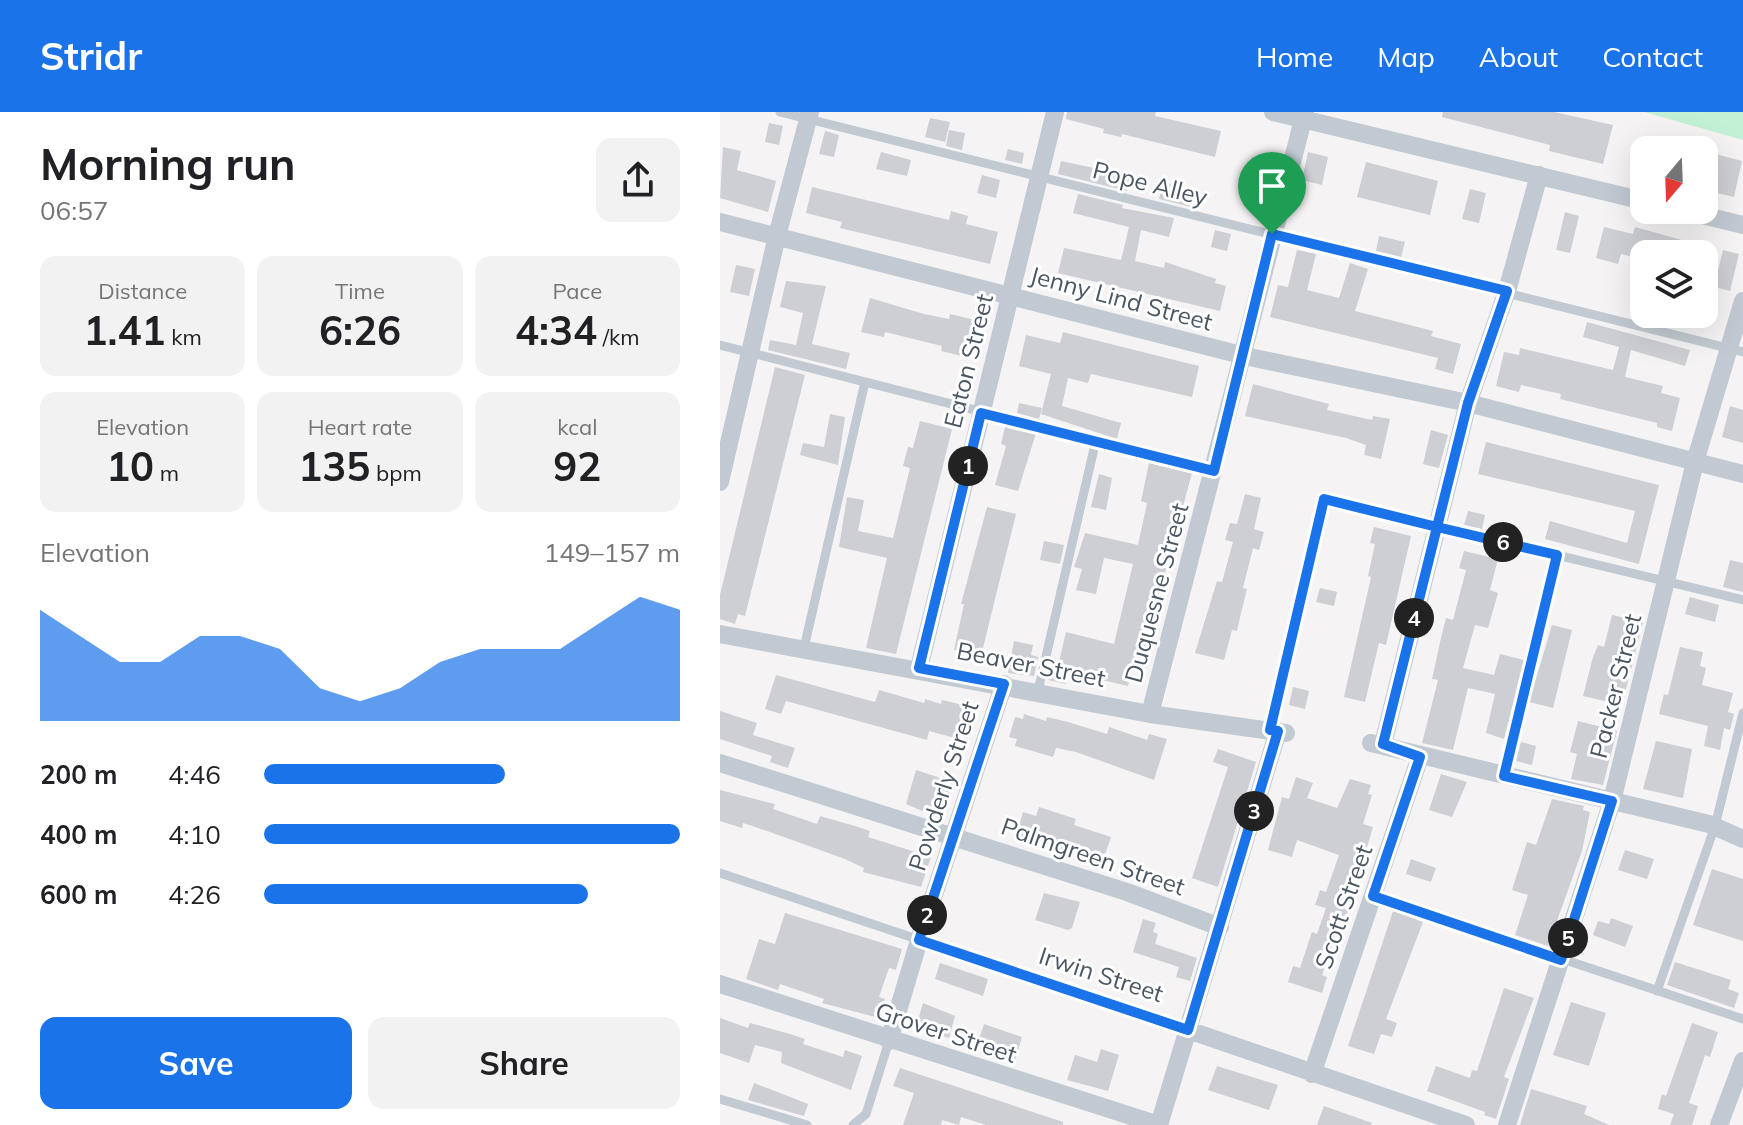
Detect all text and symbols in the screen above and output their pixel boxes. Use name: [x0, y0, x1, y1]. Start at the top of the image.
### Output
text: Stridr: [40, 32, 142, 80]
text: Home: [1256, 39, 1333, 74]
text: Map: [1377, 39, 1435, 74]
text: About: [1479, 39, 1558, 74]
text: Contact: [1602, 39, 1703, 74]
text: Morning run: [40, 136, 296, 191]
north arrow: [1630, 136, 1718, 224]
map controls: [1630, 136, 1718, 328]
button: share: [596, 138, 680, 222]
pin: [1238, 152, 1306, 234]
street label: Pope Alley: [1090, 154, 1211, 212]
icon: arrive: [1250, 164, 1294, 208]
text: 06:57: [40, 194, 108, 227]
button: layers: [1630, 240, 1718, 328]
street label: Jenny Lind Street: [1027, 259, 1216, 337]
text: Distance: [98, 277, 187, 305]
text: Time: [335, 277, 385, 305]
text: Pace: [553, 277, 602, 305]
street label: Eaton Street: [937, 291, 999, 431]
text: 1.41: [84, 305, 165, 355]
text: 6:26: [319, 305, 401, 355]
text: 4:34: [515, 305, 597, 355]
text: km: [165, 323, 202, 351]
text: /km: [597, 323, 640, 351]
text: Elevation: [96, 413, 189, 441]
text: Heart rate: [308, 413, 412, 441]
text: kcal: [557, 413, 597, 441]
text: 10: [106, 441, 154, 491]
text: 135: [298, 441, 370, 491]
text: 92: [553, 441, 601, 491]
pin: 1: [948, 446, 988, 486]
text: 1: [961, 452, 975, 480]
text: m: [154, 459, 179, 487]
text: bpm: [370, 459, 422, 487]
street label: Duquesne Street: [1118, 500, 1194, 686]
pin: 6: [1483, 522, 1523, 562]
text: 6: [1496, 528, 1510, 556]
text: Elevation: [40, 536, 150, 569]
text: 149–157 m: [544, 536, 680, 569]
pin: 4: [1394, 598, 1434, 638]
text: 4: [1407, 604, 1421, 632]
street label: Packer Street: [1583, 610, 1647, 761]
street label: Beaver Street: [954, 635, 1108, 693]
street label: Powderly Street: [902, 697, 985, 874]
text: 200 m: [40, 758, 117, 791]
text: 4:46: [168, 758, 221, 791]
pin: 3: [1234, 791, 1274, 831]
text: 3: [1247, 797, 1261, 825]
street label: Palmgreen Street: [998, 811, 1189, 902]
text: 400 m: [40, 818, 117, 851]
text: 4:10: [168, 818, 221, 851]
street label: Scott Street: [1308, 841, 1378, 973]
text: 600 m: [40, 878, 117, 911]
text: 4:26: [168, 878, 221, 911]
pin: 2: [907, 895, 947, 935]
text: 2: [920, 901, 934, 929]
pin: 5: [1548, 918, 1588, 958]
text: 5: [1561, 924, 1575, 952]
street label: Irwin Street: [1035, 940, 1167, 1008]
street label: Grover Street: [872, 995, 1021, 1069]
button: Save: [40, 1017, 352, 1109]
button: Share: [368, 1017, 680, 1109]

